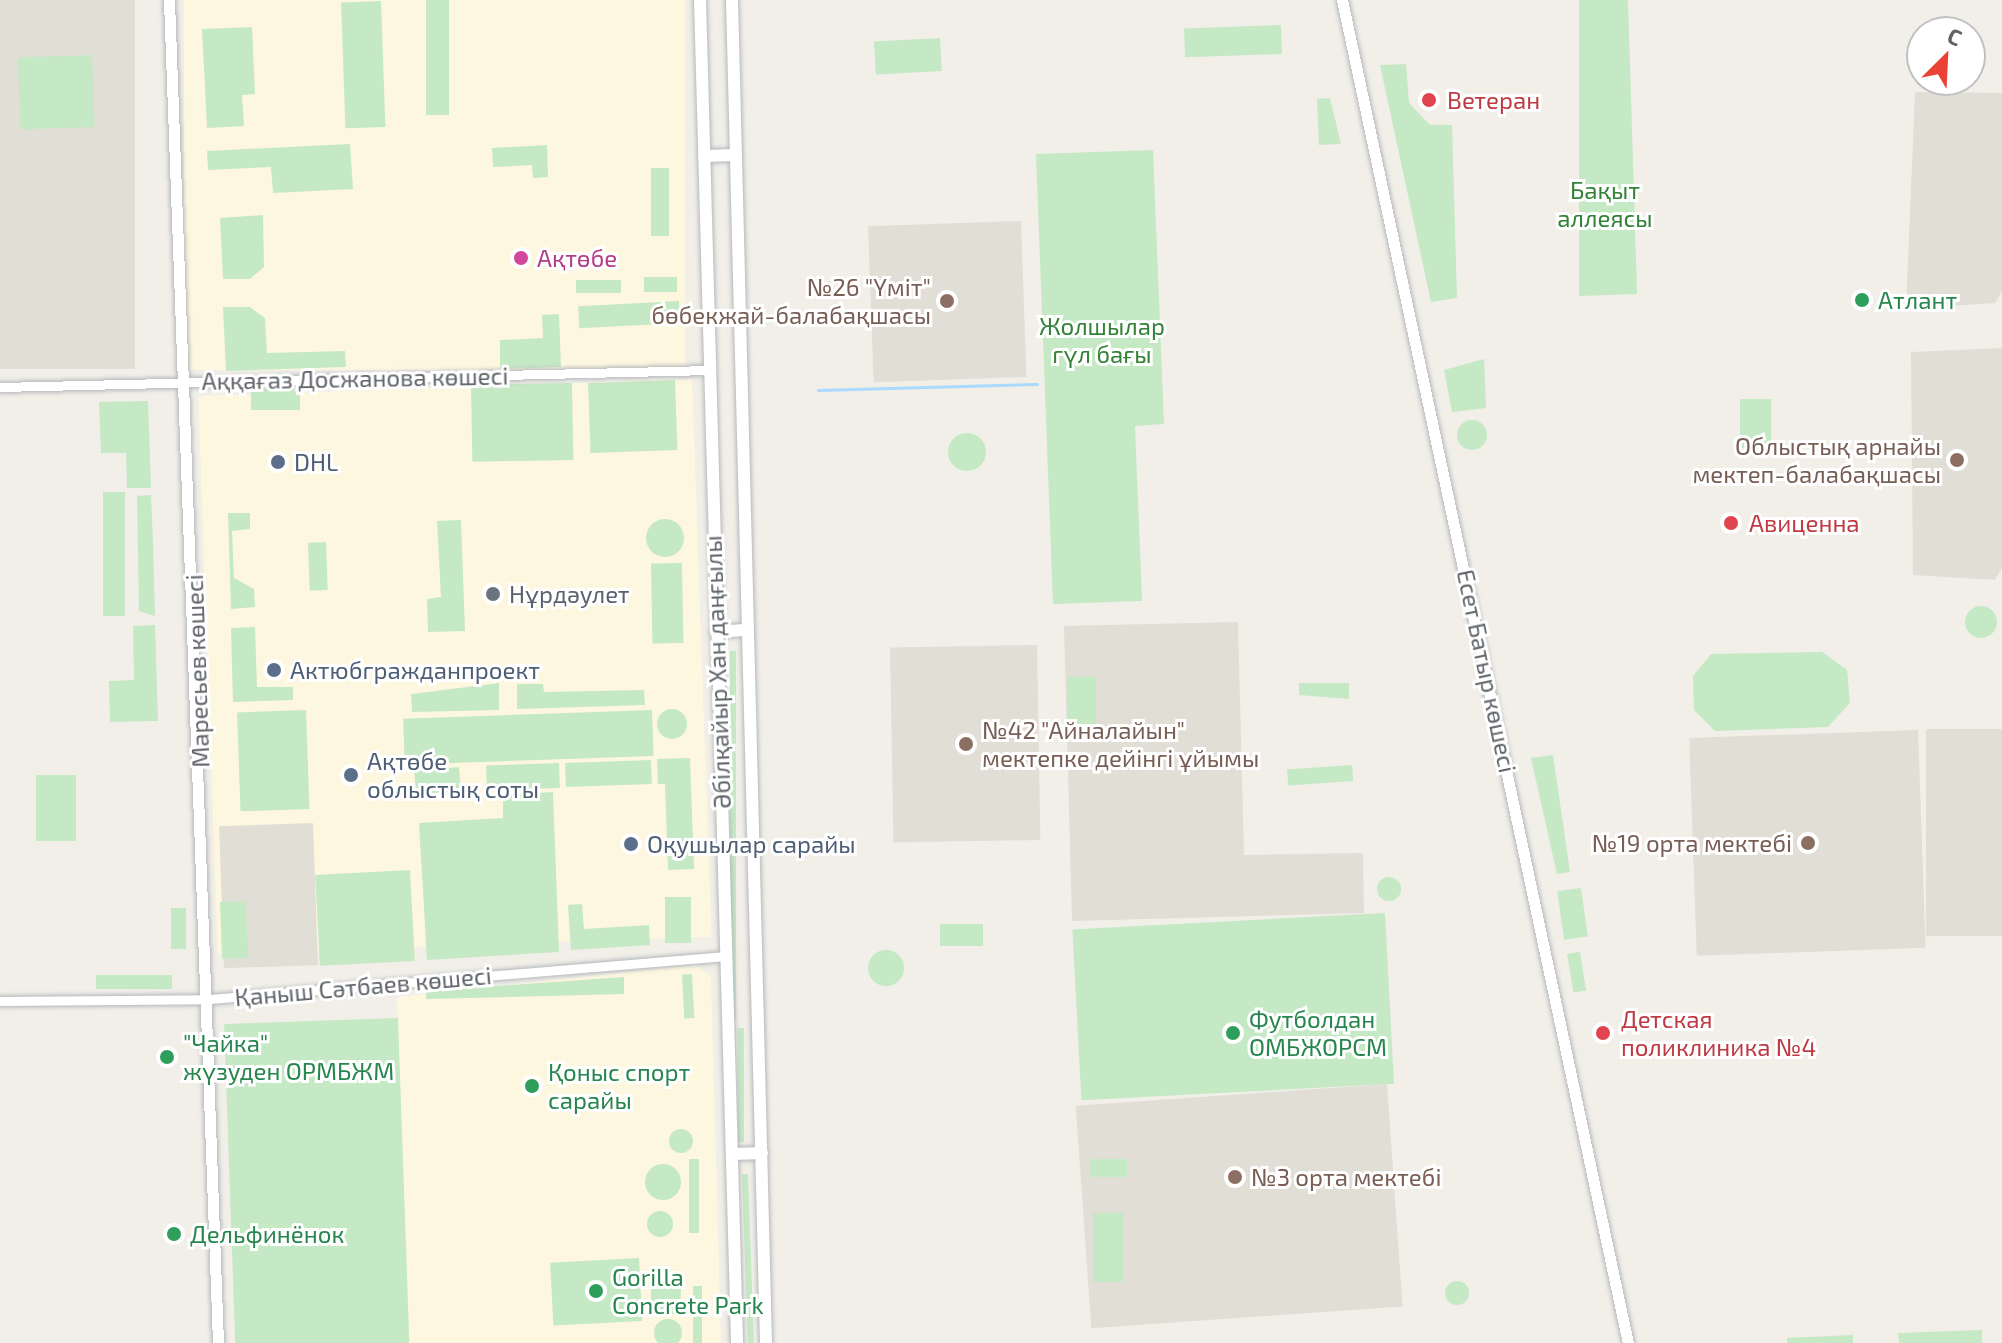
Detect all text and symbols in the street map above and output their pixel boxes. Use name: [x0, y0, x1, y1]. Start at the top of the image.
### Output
north arrow: [1906, 16, 1986, 96]
text: С: [1944, 21, 1966, 50]
place label: Ветеран: [1447, 86, 1540, 114]
marker: Ветеран: [1418, 89, 1440, 111]
park label: Бақыт аллеясы: [1557, 176, 1653, 232]
place label: Ақтөбе: [537, 244, 617, 272]
marker: Ақтөбе: [512, 249, 530, 267]
place label: №26 "Үміт" бөбекжай-балабақшасы: [651, 273, 931, 329]
place label: Атлант: [1878, 286, 1957, 314]
marker: Атлант: [1853, 291, 1871, 309]
marker: №26 "Үміт" бөбекжай-балабақшасы: [938, 292, 956, 310]
park label: Жолшылар гүл бағы: [1039, 312, 1165, 368]
street label: Аққағаз Досжанова көшесі: [201, 361, 509, 395]
place label: Облыстық арнайы мектеп-балабақшасы: [1692, 432, 1941, 488]
place label: DHL: [294, 448, 338, 476]
marker: Облыстық арнайы мектеп-балабақшасы: [1948, 451, 1966, 469]
marker: DHL: [269, 453, 287, 471]
place label: Авиценна: [1749, 509, 1860, 537]
marker: Авиценна: [1720, 512, 1742, 534]
street label: Әбілқайыр Хан даңғылы: [698, 535, 736, 809]
street label: Есет Батыр көшесі: [1451, 567, 1523, 775]
street label: Маресьев көшесі: [179, 574, 215, 768]
place label: Нұрдәулет: [509, 580, 630, 608]
marker: Нұрдәулет: [484, 585, 502, 603]
place label: Актюбгражданпроект: [290, 656, 540, 684]
marker: Актюбгражданпроект: [265, 661, 283, 679]
place label: №42 "Айналайын" мектепке дейінгі ұйымы: [982, 716, 1259, 772]
marker: №42 "Айналайын" мектепке дейінгі ұйымы: [957, 735, 975, 753]
place label: Ақтөбе облыстық соты: [367, 747, 539, 803]
marker: Ақтөбе облыстық соты: [342, 766, 360, 784]
place label: №19 орта мектебі: [1592, 829, 1792, 857]
place label: Оқушылар сарайы: [647, 830, 856, 858]
marker: №19 орта мектебі: [1799, 834, 1817, 852]
marker: Оқушылар сарайы: [622, 835, 640, 853]
street label: Қаныш Сәтбаев көшесі: [233, 960, 493, 1012]
place label: Футболдан ОМБЖОРСМ: [1249, 1005, 1387, 1061]
place label: Детская поликлиника №4: [1621, 1005, 1816, 1061]
marker: Детская поликлиника №4: [1592, 1022, 1614, 1044]
marker: Футболдан ОМБЖОРСМ: [1224, 1024, 1242, 1042]
place label: "Чайка" жүзуден ОРМБЖМ: [183, 1029, 394, 1085]
marker: "Чайка" жүзуден ОРМБЖМ: [158, 1048, 176, 1066]
place label: Қоныс спорт сарайы: [548, 1058, 690, 1114]
marker: Қоныс спорт сарайы: [523, 1077, 541, 1095]
place label: №3 орта мектебі: [1251, 1163, 1441, 1191]
marker: №3 орта мектебі: [1226, 1168, 1244, 1186]
place label: Дельфинёнок: [190, 1220, 344, 1248]
marker: Дельфинёнок: [165, 1225, 183, 1243]
place label: Gorilla Concrete Park: [612, 1263, 764, 1319]
marker: Gorilla Concrete Park: [587, 1282, 605, 1300]

